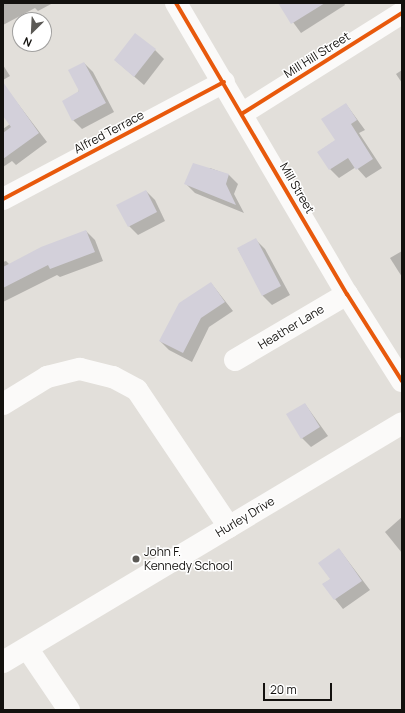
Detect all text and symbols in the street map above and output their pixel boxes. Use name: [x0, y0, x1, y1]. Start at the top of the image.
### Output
north arrow: [12, 12, 52, 52]
street label: Mill Hill Street: [281, 29, 353, 81]
text: N: [21, 34, 34, 51]
street label: Alfred Terrace: [72, 108, 146, 156]
street label: Mill Street: [277, 160, 317, 216]
street label: Heather Lane: [255, 302, 327, 352]
street label: Hurley Drive: [213, 494, 277, 540]
place label: John F. Kennedy School: [144, 545, 233, 573]
marker: John F. Kennedy School: [131, 554, 141, 564]
scale bar: [265, 675, 334, 701]
text: 20 m: [270, 681, 297, 698]

